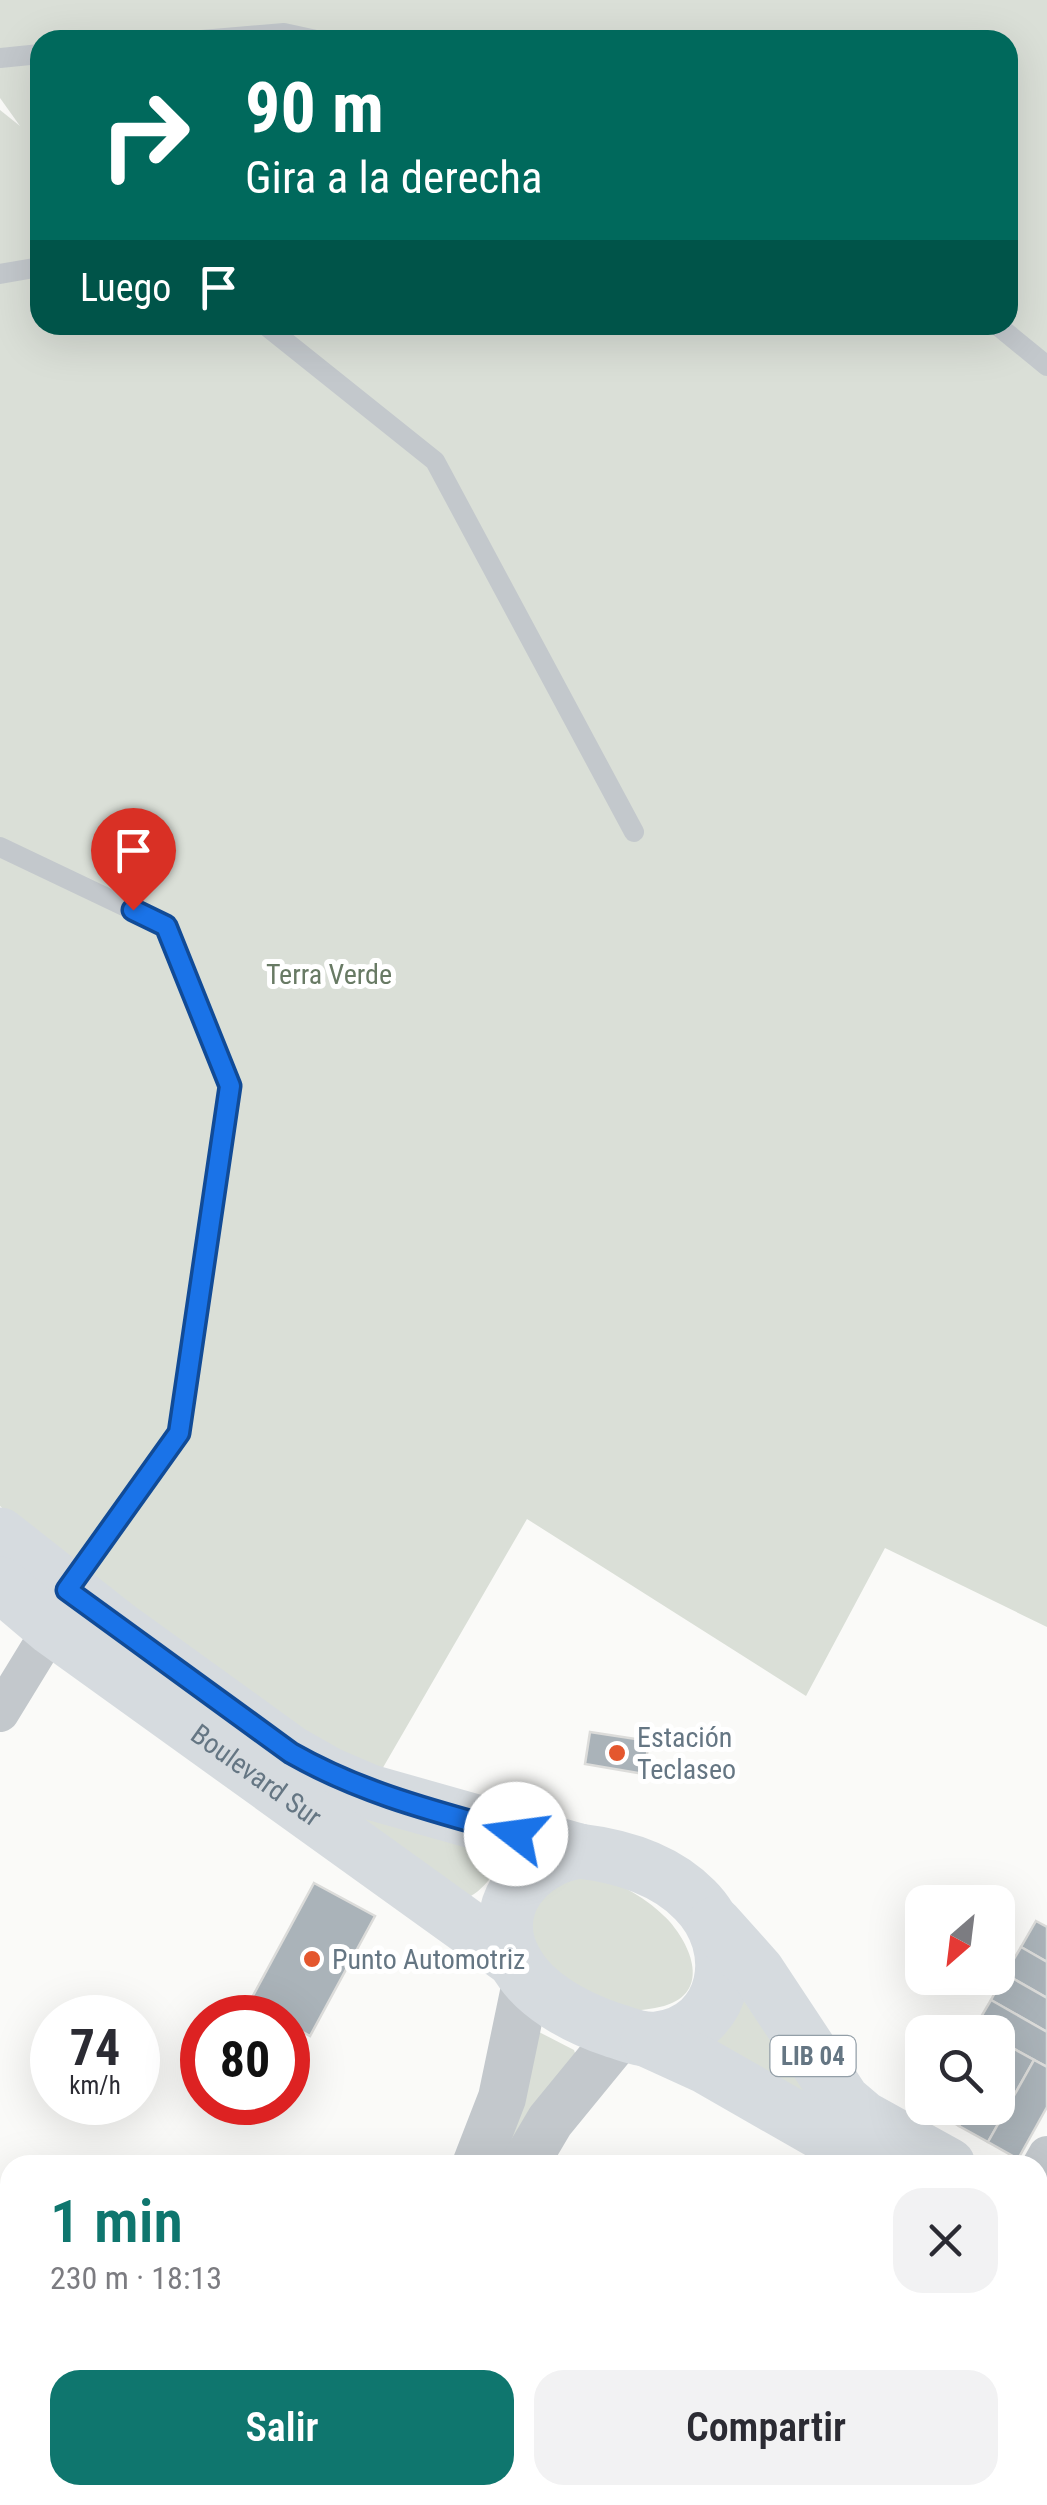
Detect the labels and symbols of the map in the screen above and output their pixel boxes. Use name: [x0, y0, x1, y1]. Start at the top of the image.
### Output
pin: [91, 808, 176, 911]
park label: Terra Verde: [266, 958, 392, 991]
street label: Boulevard Sur: [185, 1717, 328, 1833]
place label: Estación Teclaseo: [637, 1721, 736, 1786]
marker: Estación Teclaseo: [606, 1742, 628, 1764]
position arrow: [464, 1782, 568, 1886]
north arrow: [905, 1885, 1015, 1995]
place label: Punto Automotriz: [332, 1943, 525, 1976]
marker: Punto Automotriz: [301, 1948, 323, 1970]
speed limit sign: 80: [180, 1995, 310, 2125]
road number: LIB 04: [770, 2036, 856, 2076]

